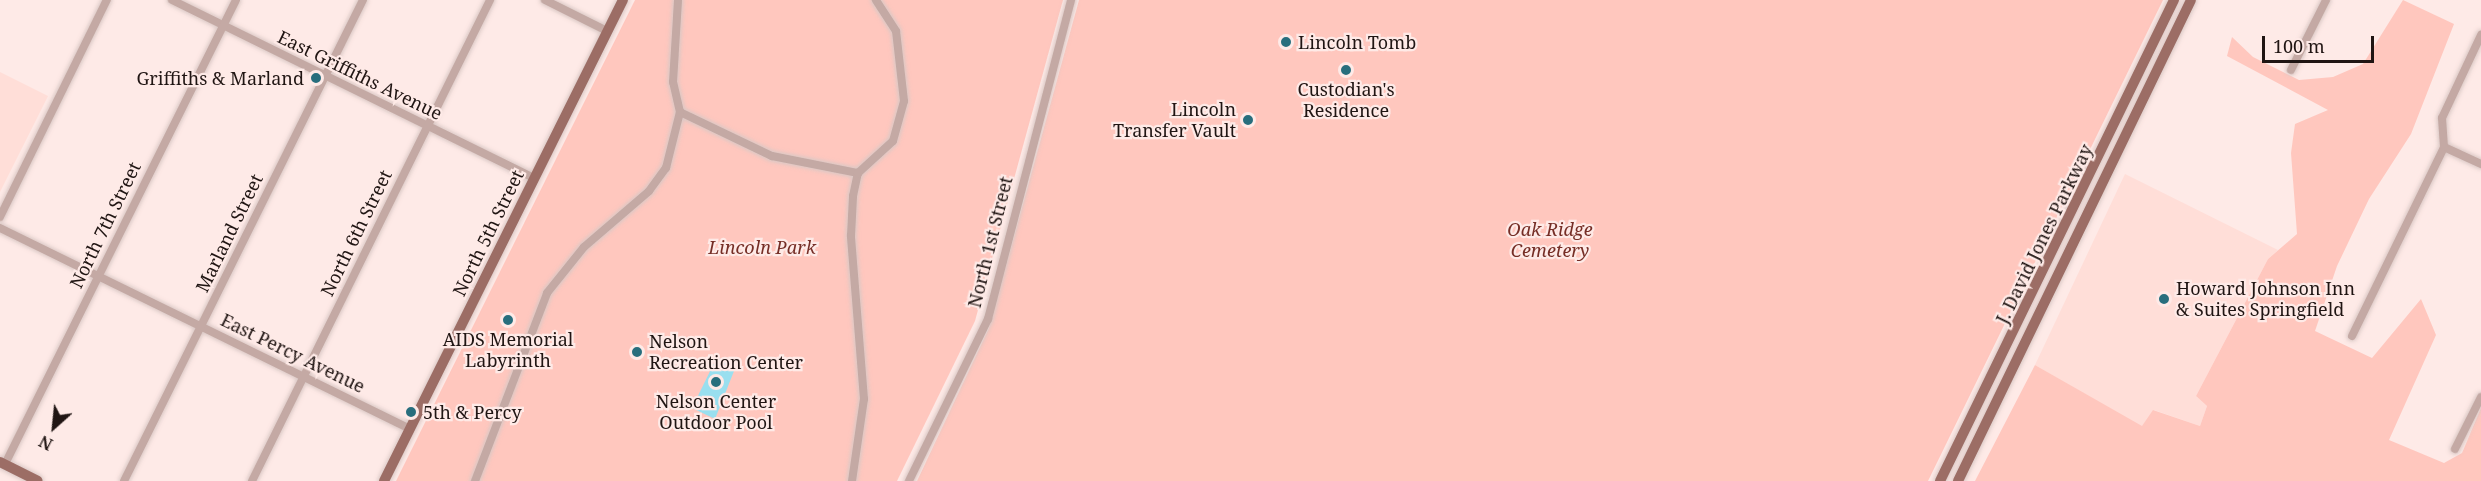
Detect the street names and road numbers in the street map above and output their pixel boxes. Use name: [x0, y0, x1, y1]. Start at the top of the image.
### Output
street label: East Griffiths Avenue: [274, 26, 446, 124]
street label: J. David Jones Parkway: [1991, 141, 2097, 327]
street label: North 7th Street: [65, 158, 145, 292]
street label: North 6th Street: [316, 166, 396, 300]
street label: North 5th Street: [448, 166, 528, 300]
street label: Marland Street: [191, 170, 267, 296]
street label: North 1st Street: [963, 174, 1017, 310]
street label: East Percy Avenue: [217, 309, 369, 397]

